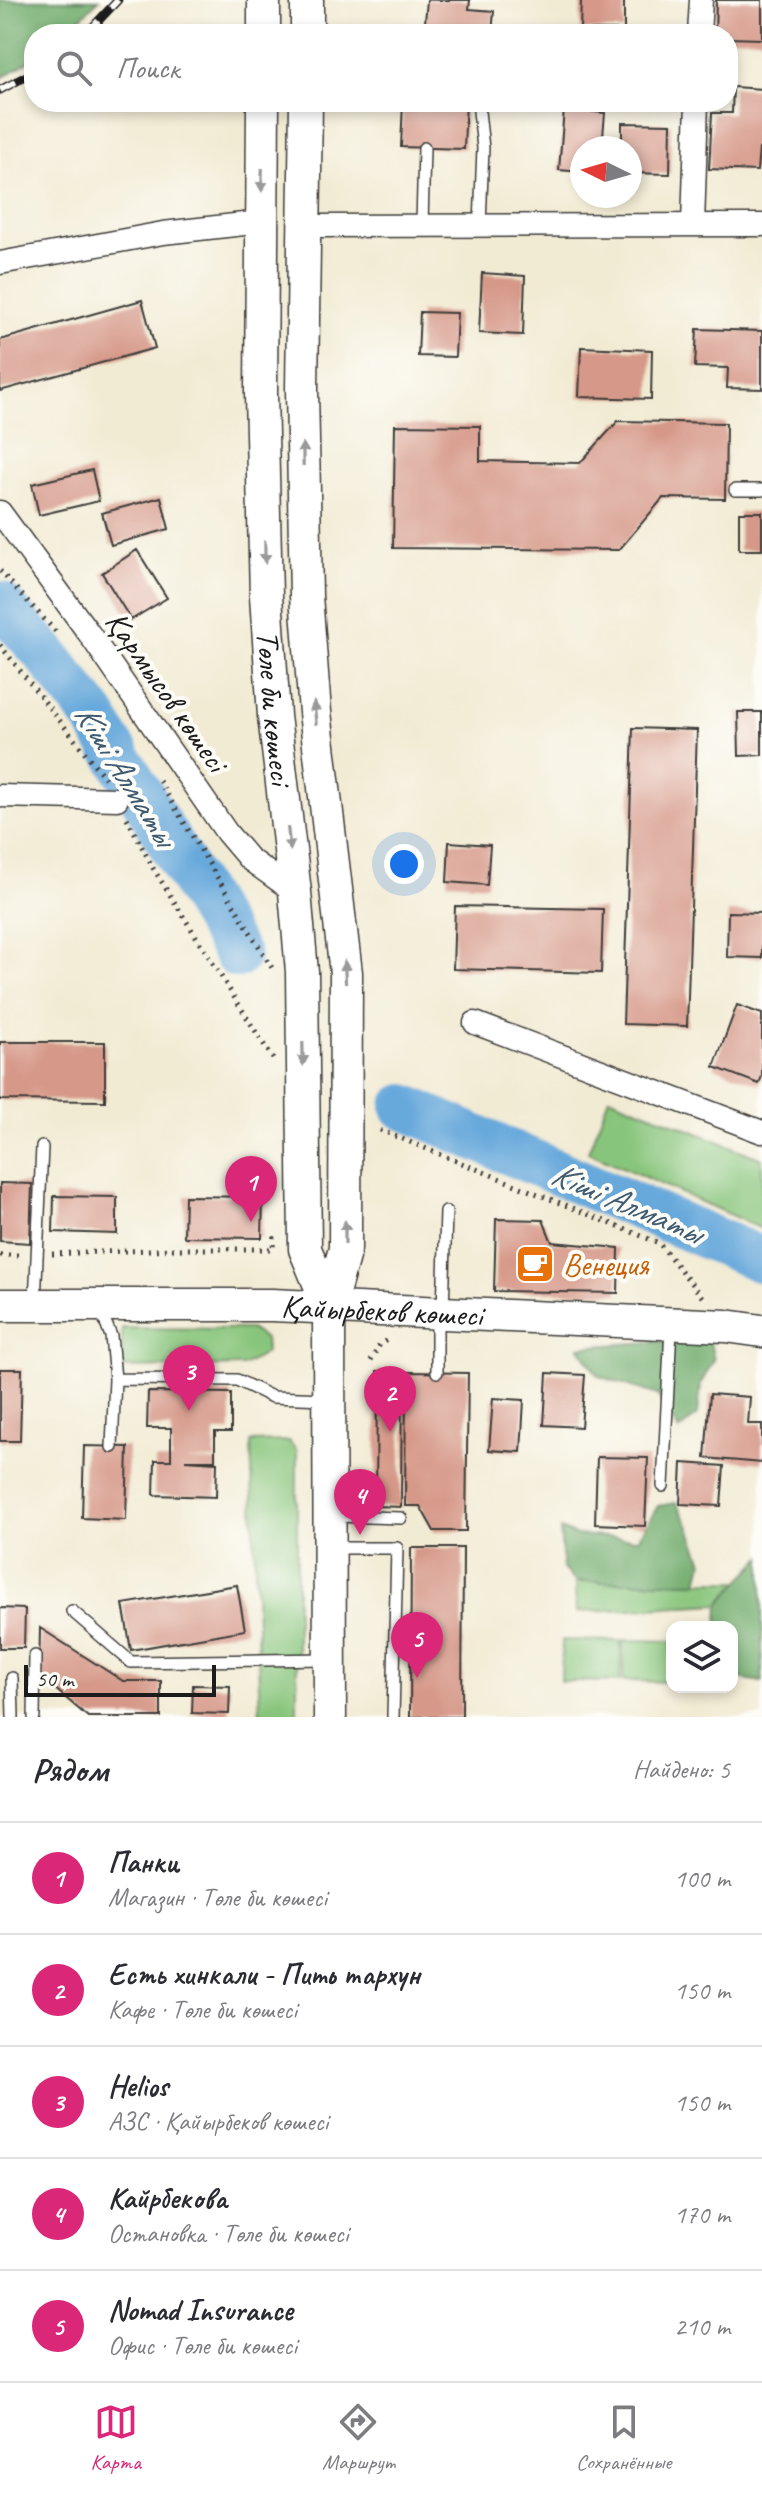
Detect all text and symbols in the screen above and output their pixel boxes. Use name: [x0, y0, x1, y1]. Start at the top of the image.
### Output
search box: [24, 24, 738, 112]
icon: search: [52, 46, 96, 90]
text: Поиск: [116, 49, 179, 87]
north arrow: [570, 136, 642, 208]
one-way arrow: [256, 168, 269, 193]
one-way arrow: [297, 441, 309, 466]
one-way arrow: [259, 540, 271, 565]
street label: Қармысов көшесі: [96, 603, 239, 783]
street label: Төле би көшесі: [247, 629, 303, 791]
water label: Кіші Алматы: [65, 695, 189, 857]
one-way arrow: [309, 701, 322, 726]
one-way arrow: [283, 827, 296, 852]
your location: [384, 844, 424, 884]
one-way arrow: [338, 959, 351, 984]
one-way arrow: [297, 1042, 309, 1067]
water label: Кіші Алматы: [545, 1152, 713, 1255]
pin: 1: [225, 1156, 277, 1222]
one-way arrow: [339, 1219, 351, 1244]
cafe icon: Венеция: [514, 1243, 556, 1285]
place label: Венеция: [563, 1244, 650, 1285]
street label: Қайырбеков көшесі: [280, 1285, 488, 1336]
pin: 3: [163, 1345, 215, 1411]
pin: 2: [364, 1366, 416, 1432]
pin: 4: [334, 1469, 386, 1535]
pin: 5: [391, 1612, 443, 1678]
map controls: [666, 1621, 738, 1693]
button: layers: [666, 1621, 738, 1693]
scale bar: [24, 1661, 216, 1697]
text: 50 m: [36, 1665, 73, 1693]
text: Рядом: [32, 1748, 108, 1791]
text: Найдено: 5: [633, 1753, 730, 1786]
text: Панки: [108, 1843, 179, 1881]
text: 1: [52, 1862, 64, 1895]
text: 100 m: [674, 1862, 730, 1895]
text: Магазин · Төле би көшесі: [108, 1881, 327, 1914]
text: Есть хинкали - Пить тархун: [108, 1955, 420, 1993]
text: 2: [52, 1974, 64, 2007]
text: 150 m: [674, 1974, 730, 2007]
text: Кафе · Төле би көшесі: [108, 1993, 297, 2026]
text: Helios: [108, 2067, 168, 2105]
text: 3: [52, 2086, 64, 2119]
text: 150 m: [674, 2086, 730, 2119]
text: АЗС · Қайырбеков көшесі: [108, 2105, 328, 2138]
text: Кайрбекова: [108, 2179, 227, 2217]
text: 4: [52, 2198, 64, 2231]
text: 170 m: [674, 2198, 730, 2231]
text: Остановка · Төле би көшесі: [108, 2217, 349, 2250]
text: Nomad Insurance: [108, 2291, 293, 2329]
text: 5: [52, 2310, 64, 2343]
text: 210 m: [674, 2310, 730, 2343]
text: Офис · Төле би көшесі: [108, 2329, 297, 2362]
tab: Карта: [91, 2400, 141, 2476]
tab: Маршрут: [322, 2400, 395, 2476]
tab: Сохранённые: [576, 2400, 671, 2476]

